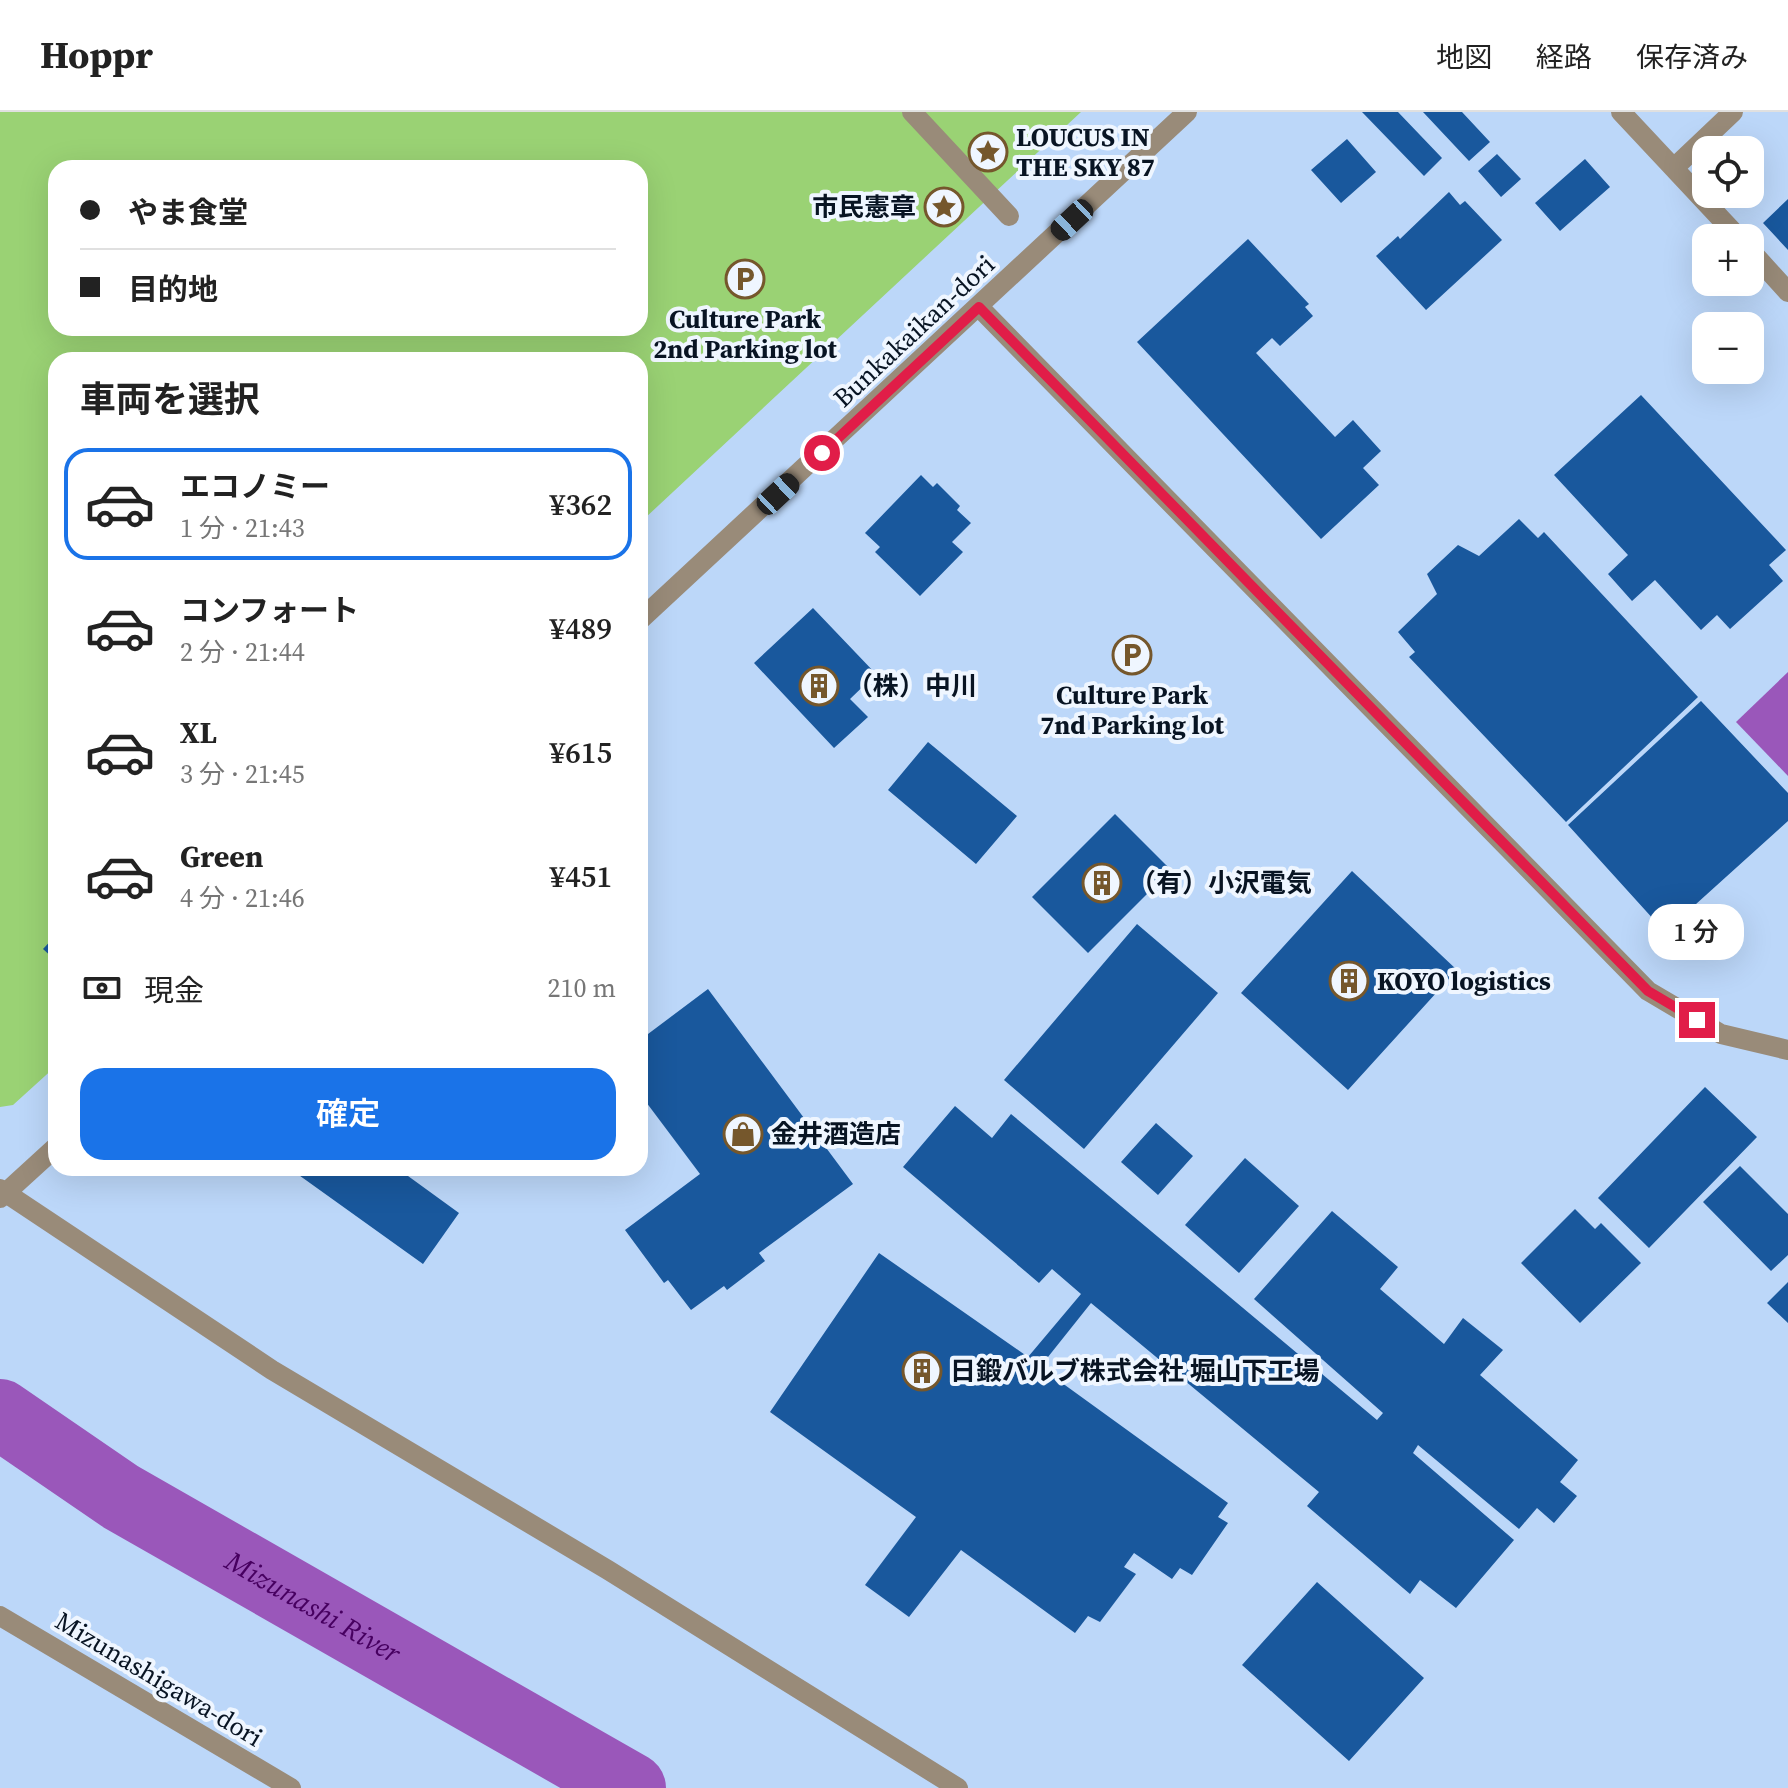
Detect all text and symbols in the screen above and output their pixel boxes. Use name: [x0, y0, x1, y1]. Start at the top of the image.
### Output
text: Hoppr: [40, 29, 153, 81]
text: 地図: [1436, 38, 1492, 76]
text: 経路: [1536, 38, 1592, 76]
text: 保存済み: [1636, 38, 1748, 76]
place label: LOUCUS IN THE SKY 87: [1016, 119, 1155, 185]
place icon: LOUCUS IN THE SKY 87: [967, 131, 1009, 173]
map controls: [1692, 136, 1764, 384]
button: locate: [1692, 136, 1764, 208]
place icon: 市民憲章: [923, 186, 965, 228]
place label: 市民憲章: [812, 189, 916, 225]
text: やま食堂: [128, 192, 248, 233]
car: [1046, 195, 1098, 245]
button: +: [1692, 224, 1764, 296]
street label: Bunkakaikan-dori: [825, 247, 1003, 415]
parking icon: Culture Park 2nd Parking lot: [724, 258, 766, 300]
text: 目的地: [128, 269, 218, 310]
place label: Culture Park 2nd Parking lot: [653, 301, 838, 367]
button: −: [1692, 312, 1764, 384]
text: 車両を選択: [80, 375, 260, 424]
route start: [804, 435, 840, 471]
text: エコノミー: [180, 466, 330, 507]
icon: car: [84, 468, 156, 540]
car: [752, 469, 804, 519]
text: ¥362: [550, 484, 612, 525]
text: 1 分 · 21:43: [180, 510, 305, 546]
text: コンフォート: [180, 590, 359, 631]
icon: car: [84, 592, 156, 664]
text: ¥489: [550, 608, 612, 649]
text: 2 分 · 21:44: [180, 634, 305, 670]
parking icon: Culture Park 7nd Parking lot: [1111, 634, 1153, 676]
building icon: （株）中川: [798, 665, 840, 707]
place label: （株）中川: [847, 668, 977, 704]
place label: Culture Park 7nd Parking lot: [1040, 677, 1225, 743]
text: XL: [180, 712, 217, 753]
icon: car: [84, 716, 156, 788]
text: ¥615: [550, 732, 612, 773]
text: 3 分 · 21:45: [180, 756, 305, 792]
text: Green: [180, 836, 263, 877]
icon: car: [84, 840, 156, 912]
text: ¥451: [550, 856, 612, 897]
building icon: （有）小沢電気: [1081, 862, 1123, 904]
place label: （有）小沢電気: [1130, 865, 1312, 901]
text: 4 分 · 21:46: [180, 880, 305, 916]
callout: 1 分: [1649, 904, 1745, 960]
text: 1 分: [1673, 914, 1719, 950]
building icon: KOYO logistics: [1328, 960, 1370, 1002]
place label: KOYO logistics: [1377, 963, 1551, 999]
icon: cash: [80, 966, 124, 1010]
text: 現金: [144, 970, 204, 1011]
text: 210 m: [548, 970, 616, 1006]
route end: [1679, 1002, 1715, 1038]
button: 確定: [80, 1068, 616, 1160]
shop icon: 金井酒造店: [722, 1113, 764, 1155]
place label: 金井酒造店: [771, 1116, 901, 1152]
building icon: 日鍛バルブ株式会社 堀山下工場: [901, 1350, 943, 1392]
place label: 日鍛バルブ株式会社 堀山下工場: [950, 1353, 1320, 1389]
water label: Mizunashi River: [218, 1541, 408, 1672]
street label: Mizunashigawa-dori: [49, 1603, 269, 1755]

